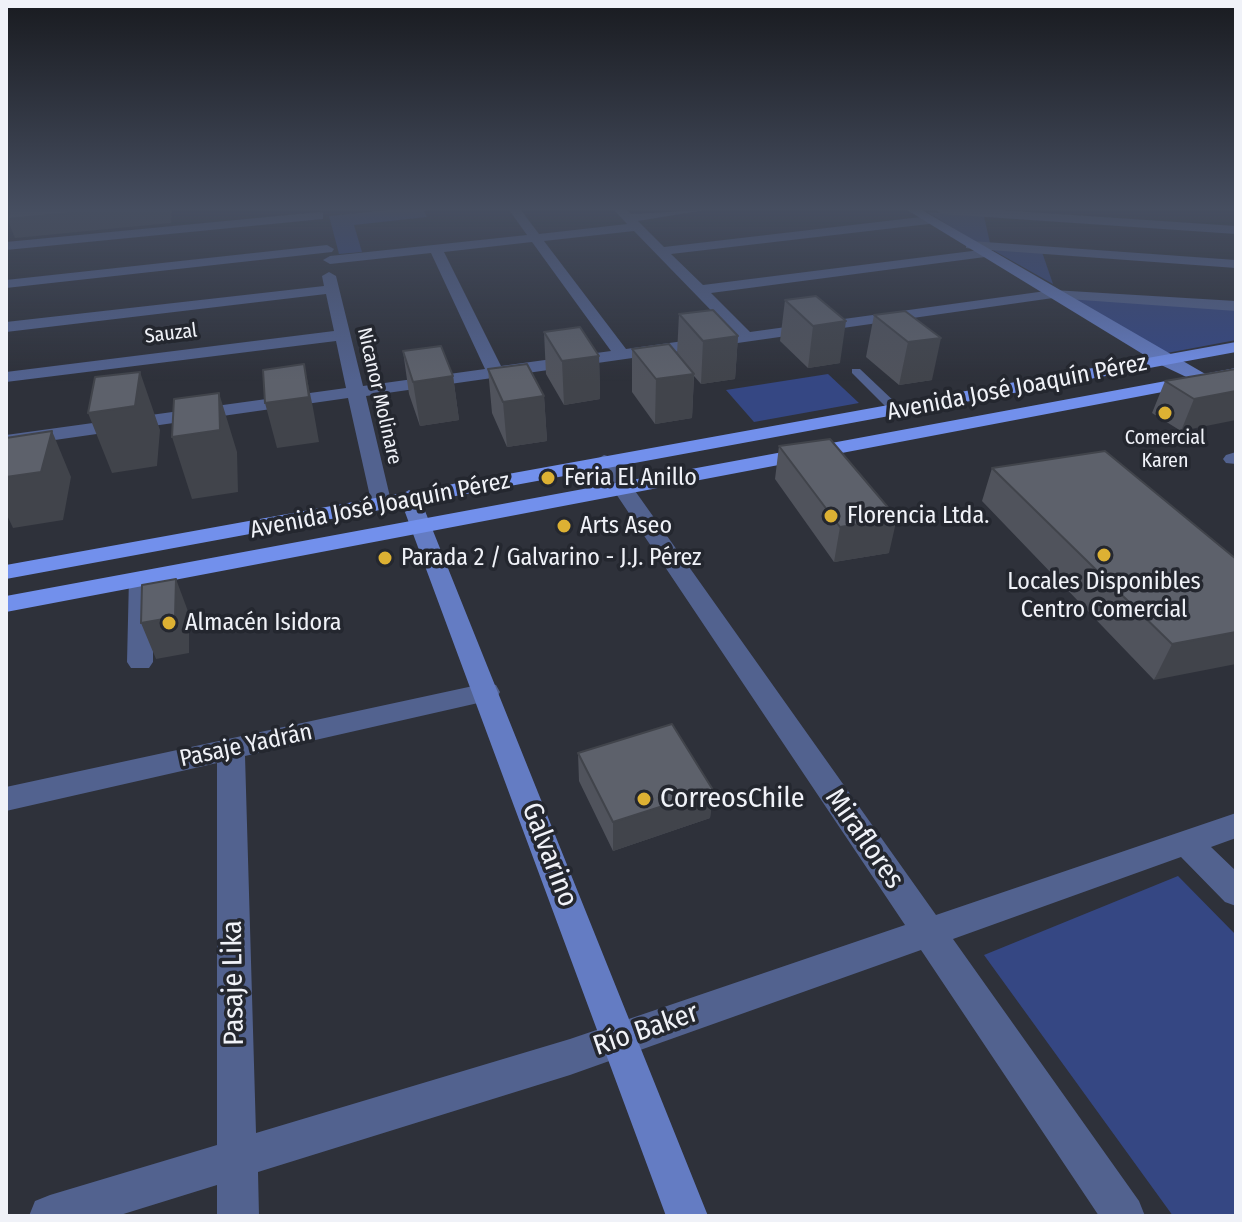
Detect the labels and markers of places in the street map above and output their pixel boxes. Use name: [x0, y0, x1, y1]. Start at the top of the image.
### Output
marker: Comercial Karen: [1156, 404, 1174, 422]
place label: Comercial Karen: [1125, 426, 1205, 473]
place label: Feria El Anillo: [564, 464, 697, 492]
marker: Feria El Anillo: [539, 469, 557, 487]
place label: Florencia Ltda.: [847, 502, 989, 530]
marker: Florencia Ltda.: [822, 507, 840, 525]
place label: Arts Aseo: [580, 512, 672, 540]
marker: Arts Aseo: [555, 517, 573, 535]
place label: Parada 2 / Galvarino - J.J. Pérez: [401, 544, 702, 572]
marker: Locales Disponibles Centro Comercial: [1095, 546, 1113, 564]
marker: Parada 2 / Galvarino - J.J. Pérez: [376, 549, 394, 567]
place label: Locales Disponibles Centro Comercial: [1007, 568, 1201, 624]
place label: Almacén Isidora: [185, 609, 342, 637]
marker: Almacén Isidora: [160, 614, 178, 632]
place label: CorreosChile: [660, 782, 805, 816]
marker: CorreosChile: [635, 790, 653, 808]

